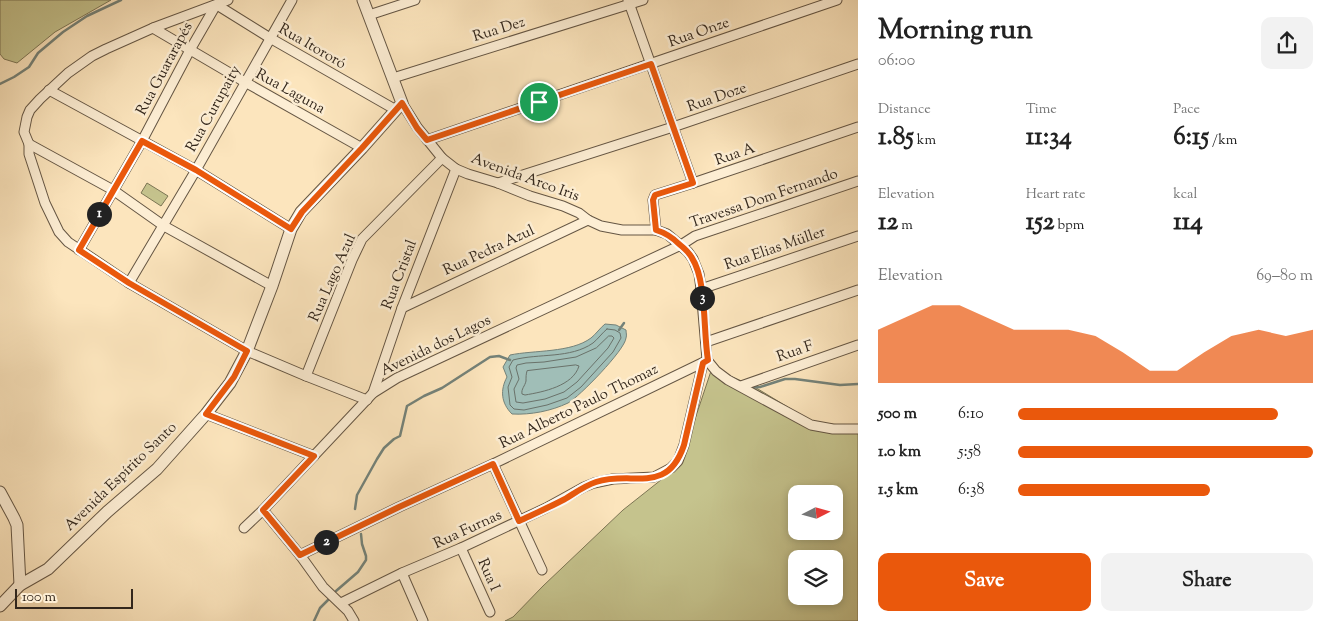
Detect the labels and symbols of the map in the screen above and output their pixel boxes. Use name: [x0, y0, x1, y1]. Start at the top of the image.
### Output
street label: Rua Dez: [470, 12, 528, 48]
street label: Rua Onze: [666, 13, 732, 53]
street label: Rua Guararapés: [132, 19, 198, 119]
street label: Rua Itororó: [274, 19, 350, 75]
street label: Rua Curupaity: [182, 62, 247, 156]
street label: Rua Laguna: [251, 64, 329, 120]
street label: Rua Doze: [684, 78, 750, 118]
pin: [518, 81, 560, 123]
street label: Rua A: [712, 138, 758, 172]
street label: Avenida Arco Iris: [468, 149, 582, 207]
street label: Travessa Dom Fernando: [687, 164, 841, 234]
pin: 1: [86, 202, 112, 226]
street label: Rua Pedra Azul: [440, 221, 538, 281]
street label: Rua Elias Müller: [722, 222, 829, 276]
street label: Rua Lago Azul: [304, 231, 362, 325]
street label: Rua Cristal: [377, 237, 423, 313]
pin: 3: [690, 286, 714, 310]
street label: Avenida dos Lagos: [377, 310, 495, 382]
street label: Rua F: [774, 336, 817, 368]
street label: Rua Alberto Paulo Thomaz: [496, 359, 662, 455]
street label: Avenida Espírito Santo: [60, 418, 182, 536]
north arrow: [788, 485, 842, 540]
street label: Rua Furnas: [430, 505, 506, 555]
pin: 2: [314, 530, 338, 554]
street label: Rua I: [471, 555, 505, 595]
scale bar: [15, 586, 132, 609]

